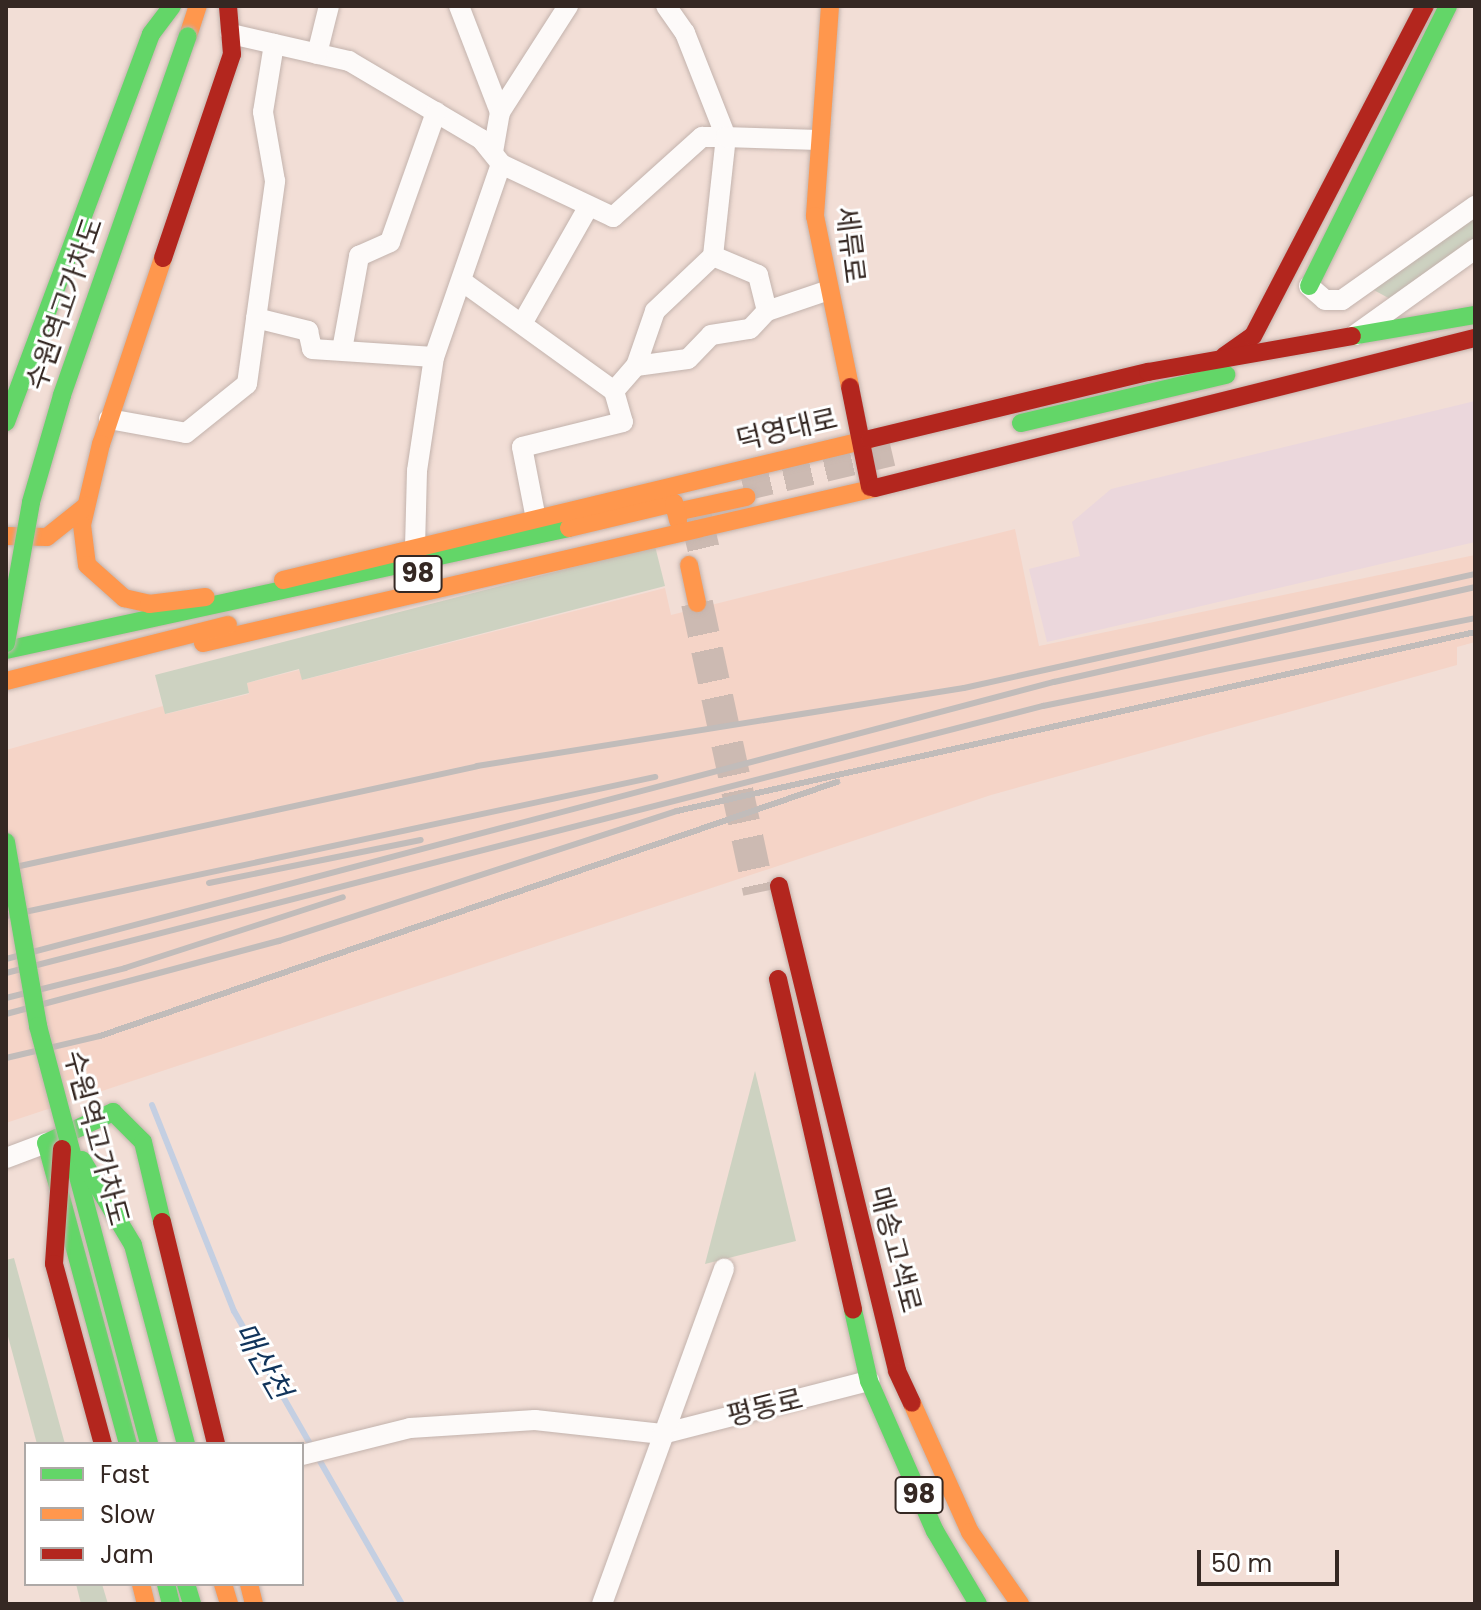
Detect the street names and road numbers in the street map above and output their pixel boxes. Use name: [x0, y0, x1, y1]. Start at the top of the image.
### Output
street label: 세류로: [829, 205, 871, 285]
street label: 수원역고가차도: [20, 213, 110, 395]
street label: 덕영대로: [733, 402, 841, 458]
road number: 98: [392, 552, 444, 596]
street label: 수원역고가차도: [56, 1047, 136, 1229]
street label: 매송고색로: [862, 1183, 928, 1317]
street label: 평동로: [723, 1382, 807, 1434]
road number: 98: [893, 1473, 945, 1517]

